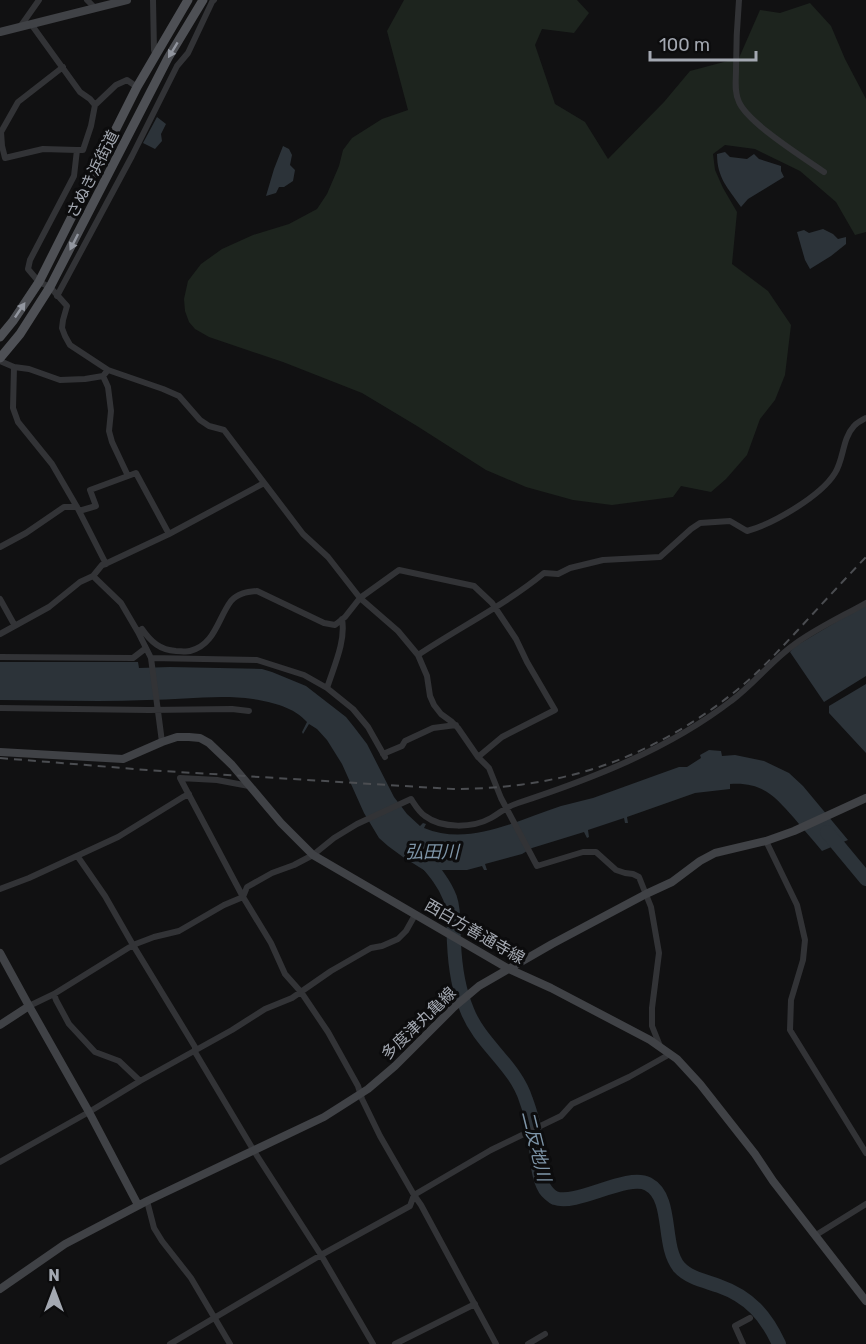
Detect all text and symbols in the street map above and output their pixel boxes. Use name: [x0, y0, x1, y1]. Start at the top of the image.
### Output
scale bar: [650, 24, 756, 62]
text: 100 m: [659, 34, 710, 56]
one-way arrow: [167, 42, 178, 58]
street label: さぬき浜街道: [62, 127, 123, 221]
one-way arrow: [69, 233, 79, 251]
one-way arrow: [15, 302, 26, 318]
water label: 弘田川: [405, 841, 461, 863]
street label: 西白方善通寺線: [421, 895, 528, 968]
street label: 多度津丸亀線: [377, 983, 459, 1064]
water label: 二反地川: [517, 1108, 556, 1186]
north arrow: [24, 1260, 84, 1320]
text: N: [48, 1266, 60, 1285]

